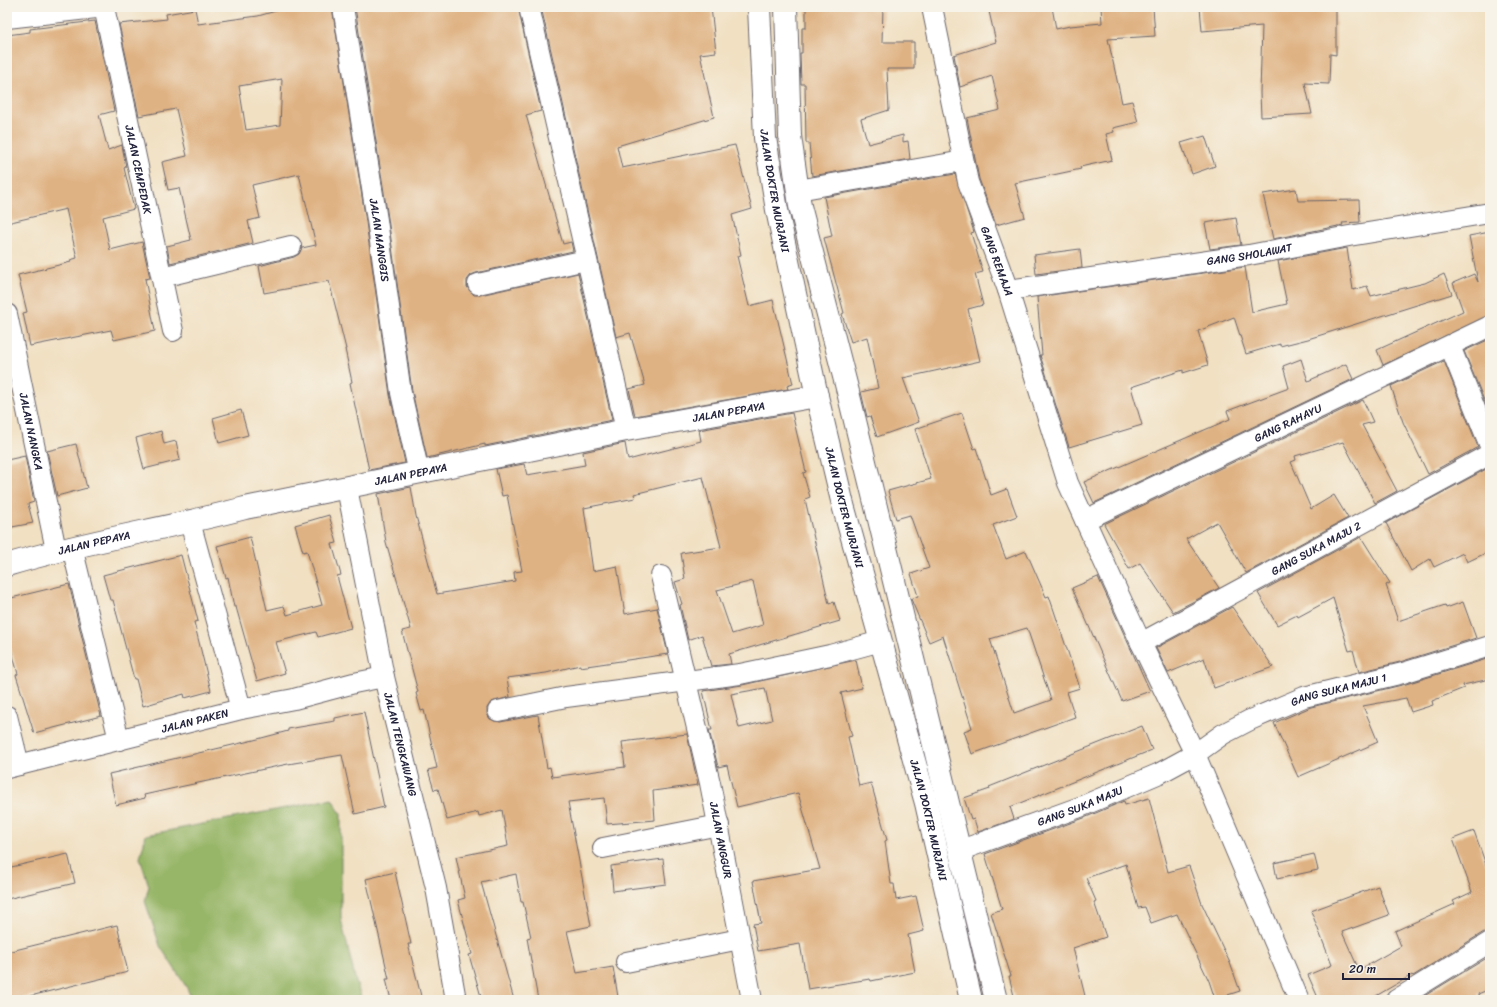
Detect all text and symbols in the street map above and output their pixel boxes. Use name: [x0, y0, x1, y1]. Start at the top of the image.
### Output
street label: JALAN CEMPEDAK: [119, 122, 157, 216]
street label: JALAN DOKTER MURJANI: [754, 128, 795, 255]
street label: JALAN MANGGIS: [364, 196, 394, 283]
street label: GANG REMAJA: [975, 224, 1018, 299]
street label: GANG SHOLAWAT: [1205, 238, 1295, 271]
street label: JALAN NANGKA: [13, 390, 48, 472]
street label: JALAN PEPAYA: [690, 396, 766, 428]
street label: GANG RAHAYU: [1251, 398, 1326, 448]
street label: JALAN DOKTER MURJANI: [819, 444, 869, 571]
street label: JALAN PEPAYA: [372, 458, 449, 491]
street label: GANG SUKA MAJU 2: [1268, 516, 1365, 581]
street label: JALAN PEPAYA: [55, 526, 132, 561]
street label: GANG SUKA MAJU 1: [1288, 668, 1389, 712]
street label: JALAN TENGKAWANG: [378, 690, 422, 799]
street label: JALAN PAKEN: [159, 703, 231, 739]
street label: JALAN DOKTER MURJANI: [904, 756, 953, 883]
street label: GANG SUKA MAJU: [1035, 781, 1126, 832]
street label: JALAN ANGGUR: [704, 799, 737, 881]
scale bar: [1343, 955, 1409, 981]
text: 20 m: [1349, 958, 1376, 980]

